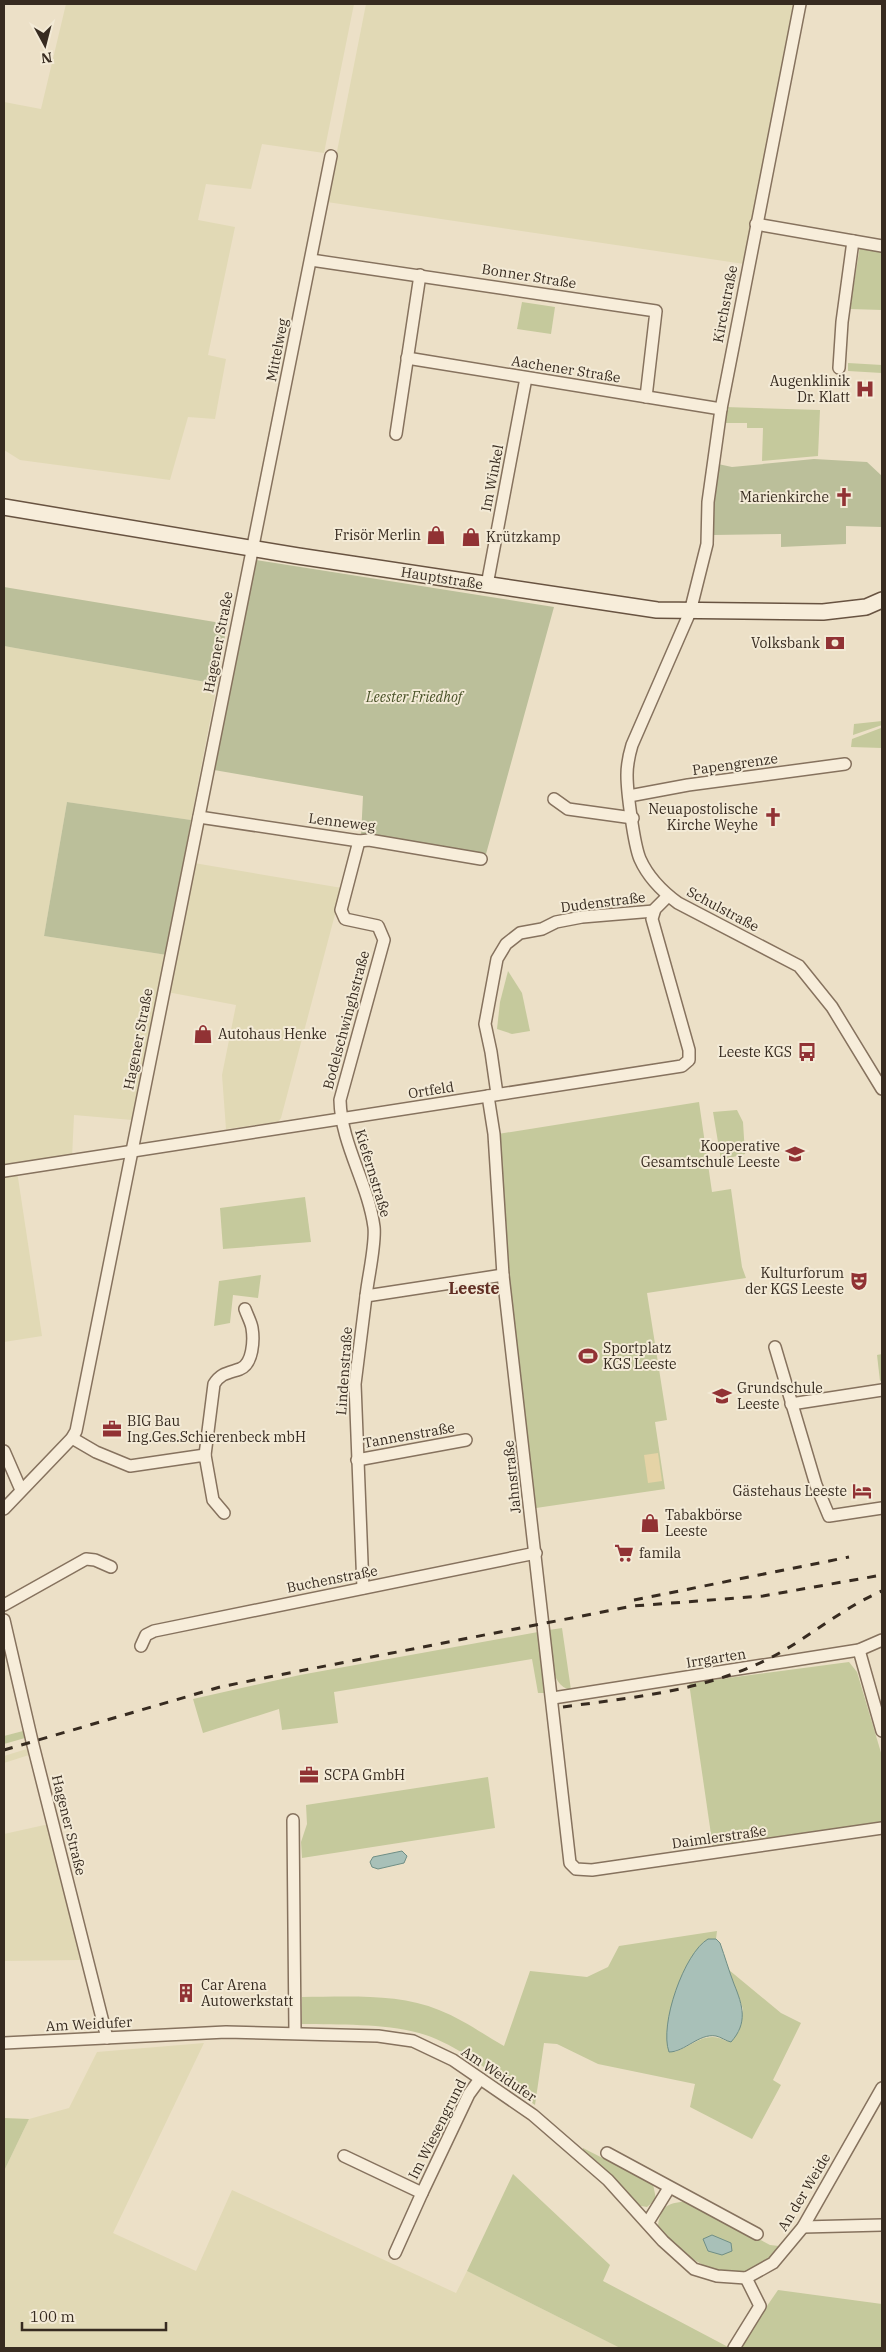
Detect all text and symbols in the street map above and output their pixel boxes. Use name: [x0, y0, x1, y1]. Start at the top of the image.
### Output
north arrow: [20, 20, 70, 70]
text: N: [40, 48, 53, 68]
street label: Bonner Straße: [480, 260, 578, 292]
street label: Kirchstraße: [709, 264, 741, 344]
street label: Mittelweg: [262, 317, 292, 383]
street label: Aachener Straße: [510, 351, 622, 387]
place label: Augenklinik Dr. Klatt: [770, 372, 851, 406]
hospital icon: Augenklinik Dr. Klatt: [854, 378, 876, 400]
street label: Im Winkel: [477, 443, 507, 513]
church icon: Marienkirche: [833, 486, 855, 508]
place label: Marienkirche: [740, 488, 829, 506]
shop icon: Frisör Merlin: [425, 524, 447, 546]
place label: Frisör Merlin: [334, 526, 421, 544]
shop icon: Krützkamp: [460, 526, 482, 548]
place label: Krützkamp: [486, 528, 561, 546]
street label: Hauptstraße: [400, 563, 484, 593]
street label: Hagener Straße: [199, 590, 237, 694]
bank icon: Volksbank: [824, 632, 846, 654]
place label: Volksbank: [751, 634, 821, 652]
park label: Leester Friedhof: [365, 688, 465, 706]
street label: Papengrenze: [691, 749, 779, 779]
place label: Neuapostolische Kirche Weyhe: [648, 800, 758, 834]
church icon: Neuapostolische Kirche Weyhe: [762, 806, 784, 828]
street label: Lenneweg: [308, 809, 377, 835]
street label: Schulstraße: [684, 882, 762, 936]
street label: Dudenstraße: [559, 888, 647, 916]
street label: Bodelschwinghstraße: [319, 949, 373, 1091]
street label: Hagener Straße: [119, 987, 157, 1091]
shop icon: Autohaus Henke: [192, 1023, 214, 1045]
place label: Autohaus Henke: [218, 1025, 327, 1043]
bus stop icon: Leeste KGS: [796, 1041, 818, 1063]
place label: Leeste KGS: [718, 1043, 792, 1061]
street label: Ortfeld: [407, 1077, 456, 1103]
street label: Kiefernstraße: [351, 1127, 395, 1219]
place label: Kooperative Gesamtschule Leeste: [641, 1137, 780, 1171]
school or university icon: Kooperative Gesamtschule Leeste: [784, 1143, 806, 1165]
place label: Kulturforum der KGS Leeste: [745, 1264, 844, 1298]
theatre icon: Kulturforum der KGS Leeste: [848, 1270, 870, 1292]
district label: Leeste: [448, 1278, 500, 1298]
street label: Lindenstraße: [332, 1326, 356, 1416]
place label: Sportplatz KGS Leeste: [603, 1339, 677, 1373]
sports icon: Sportplatz KGS Leeste: [577, 1345, 599, 1367]
place label: Grundschule Leeste: [737, 1379, 823, 1413]
school or university icon: Grundschule Leeste: [711, 1385, 733, 1407]
place label: BIG Bau Ing.Ges.Schierenbeck mbH: [127, 1412, 306, 1446]
office icon: BIG Bau Ing.Ges.Schierenbeck mbH: [101, 1418, 123, 1440]
street label: Tannenstraße: [362, 1418, 456, 1452]
street label: Jahnstraße: [499, 1439, 525, 1515]
hotel icon: Gästehaus Leeste: [851, 1480, 873, 1502]
place label: Gästehaus Leeste: [732, 1482, 847, 1500]
place label: Tabakbörse Leeste: [665, 1506, 742, 1540]
shop icon: Tabakbörse Leeste: [639, 1512, 661, 1534]
supermarket icon: famila: [613, 1542, 635, 1564]
place label: famila: [639, 1544, 681, 1562]
street label: Buchenstraße: [285, 1561, 379, 1597]
street label: Irrgarten: [685, 1644, 747, 1672]
office icon: SCPA GmbH: [298, 1764, 320, 1786]
place label: SCPA GmbH: [324, 1766, 405, 1784]
street label: Hagener Straße: [48, 1773, 90, 1877]
street label: Daimlerstraße: [671, 1821, 767, 1853]
place label: Car Arena Autowerkstatt: [201, 1976, 293, 2010]
building icon: Car Arena Autowerkstatt: [175, 1982, 197, 2004]
street label: Am Weidufer: [45, 2013, 134, 2035]
street label: Am Weidufer: [458, 2042, 541, 2106]
street label: Im Wiesengrund: [404, 2075, 470, 2182]
street label: An der Weide: [774, 2150, 834, 2234]
scale bar: [22, 2300, 166, 2332]
text: 100 m: [30, 2307, 75, 2326]

